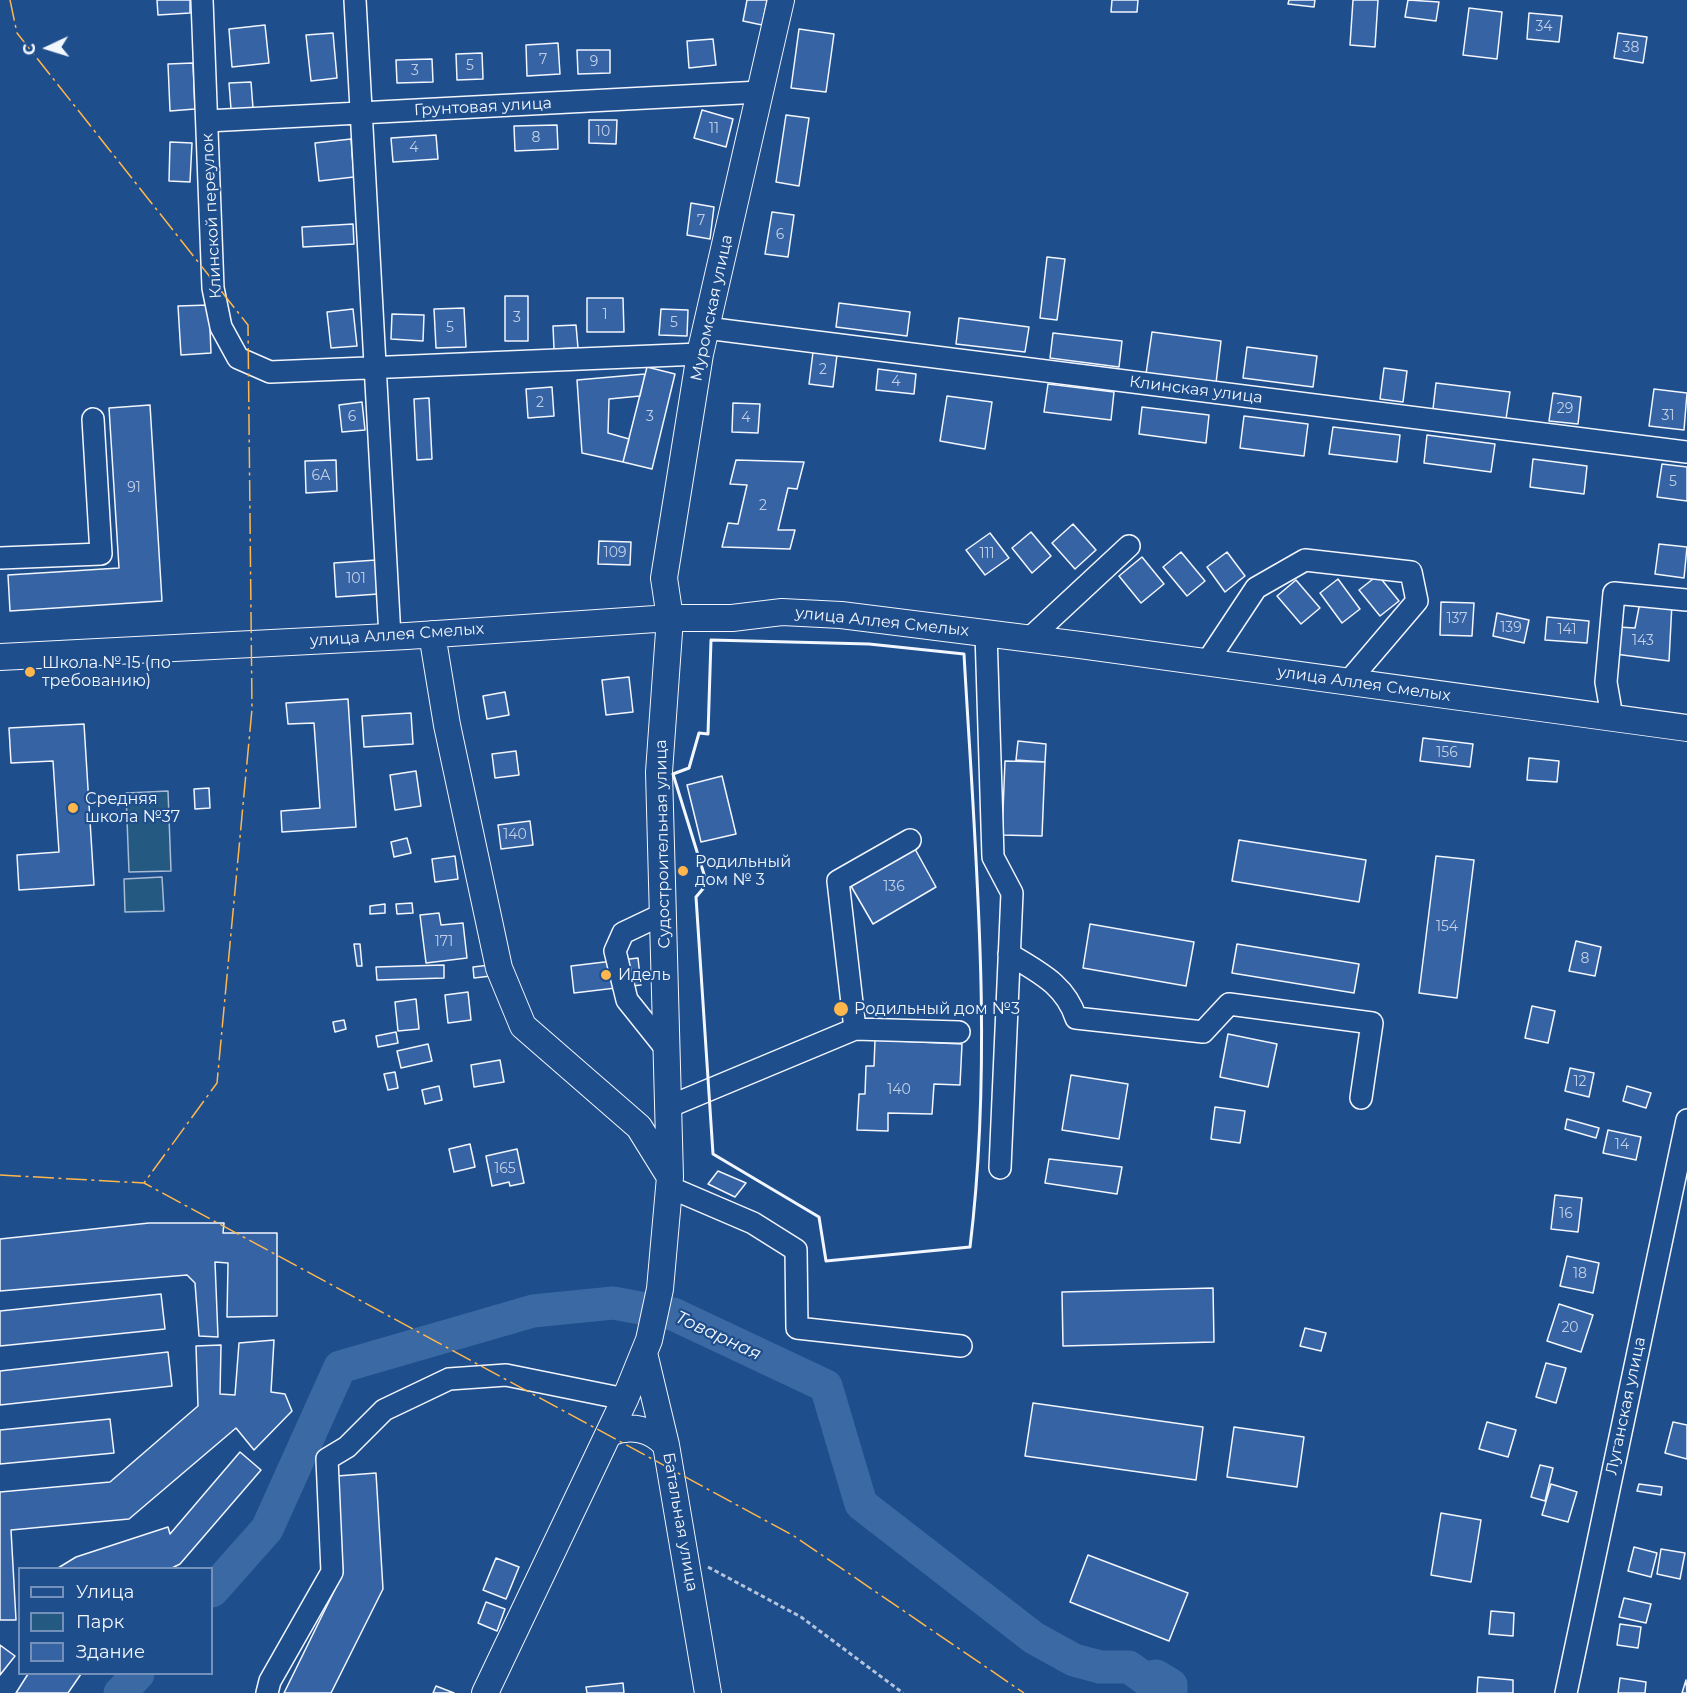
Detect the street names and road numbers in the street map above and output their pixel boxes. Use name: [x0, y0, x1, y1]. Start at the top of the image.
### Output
street label: Грунтовая улица: [414, 94, 552, 120]
street label: Клинской переулок: [198, 133, 226, 299]
street label: Муромская улица: [687, 233, 737, 383]
street label: Клинская улица: [1128, 372, 1264, 408]
street label: улица Аллея Смелых: [794, 603, 970, 641]
street label: улица Аллея Смелых: [309, 619, 485, 651]
street label: улица Аллея Смелых: [1276, 662, 1452, 706]
street label: Судостроительная улица: [652, 739, 674, 949]
street label: Луганская улица: [1602, 1335, 1650, 1477]
street label: Батальная улица: [658, 1451, 702, 1593]

